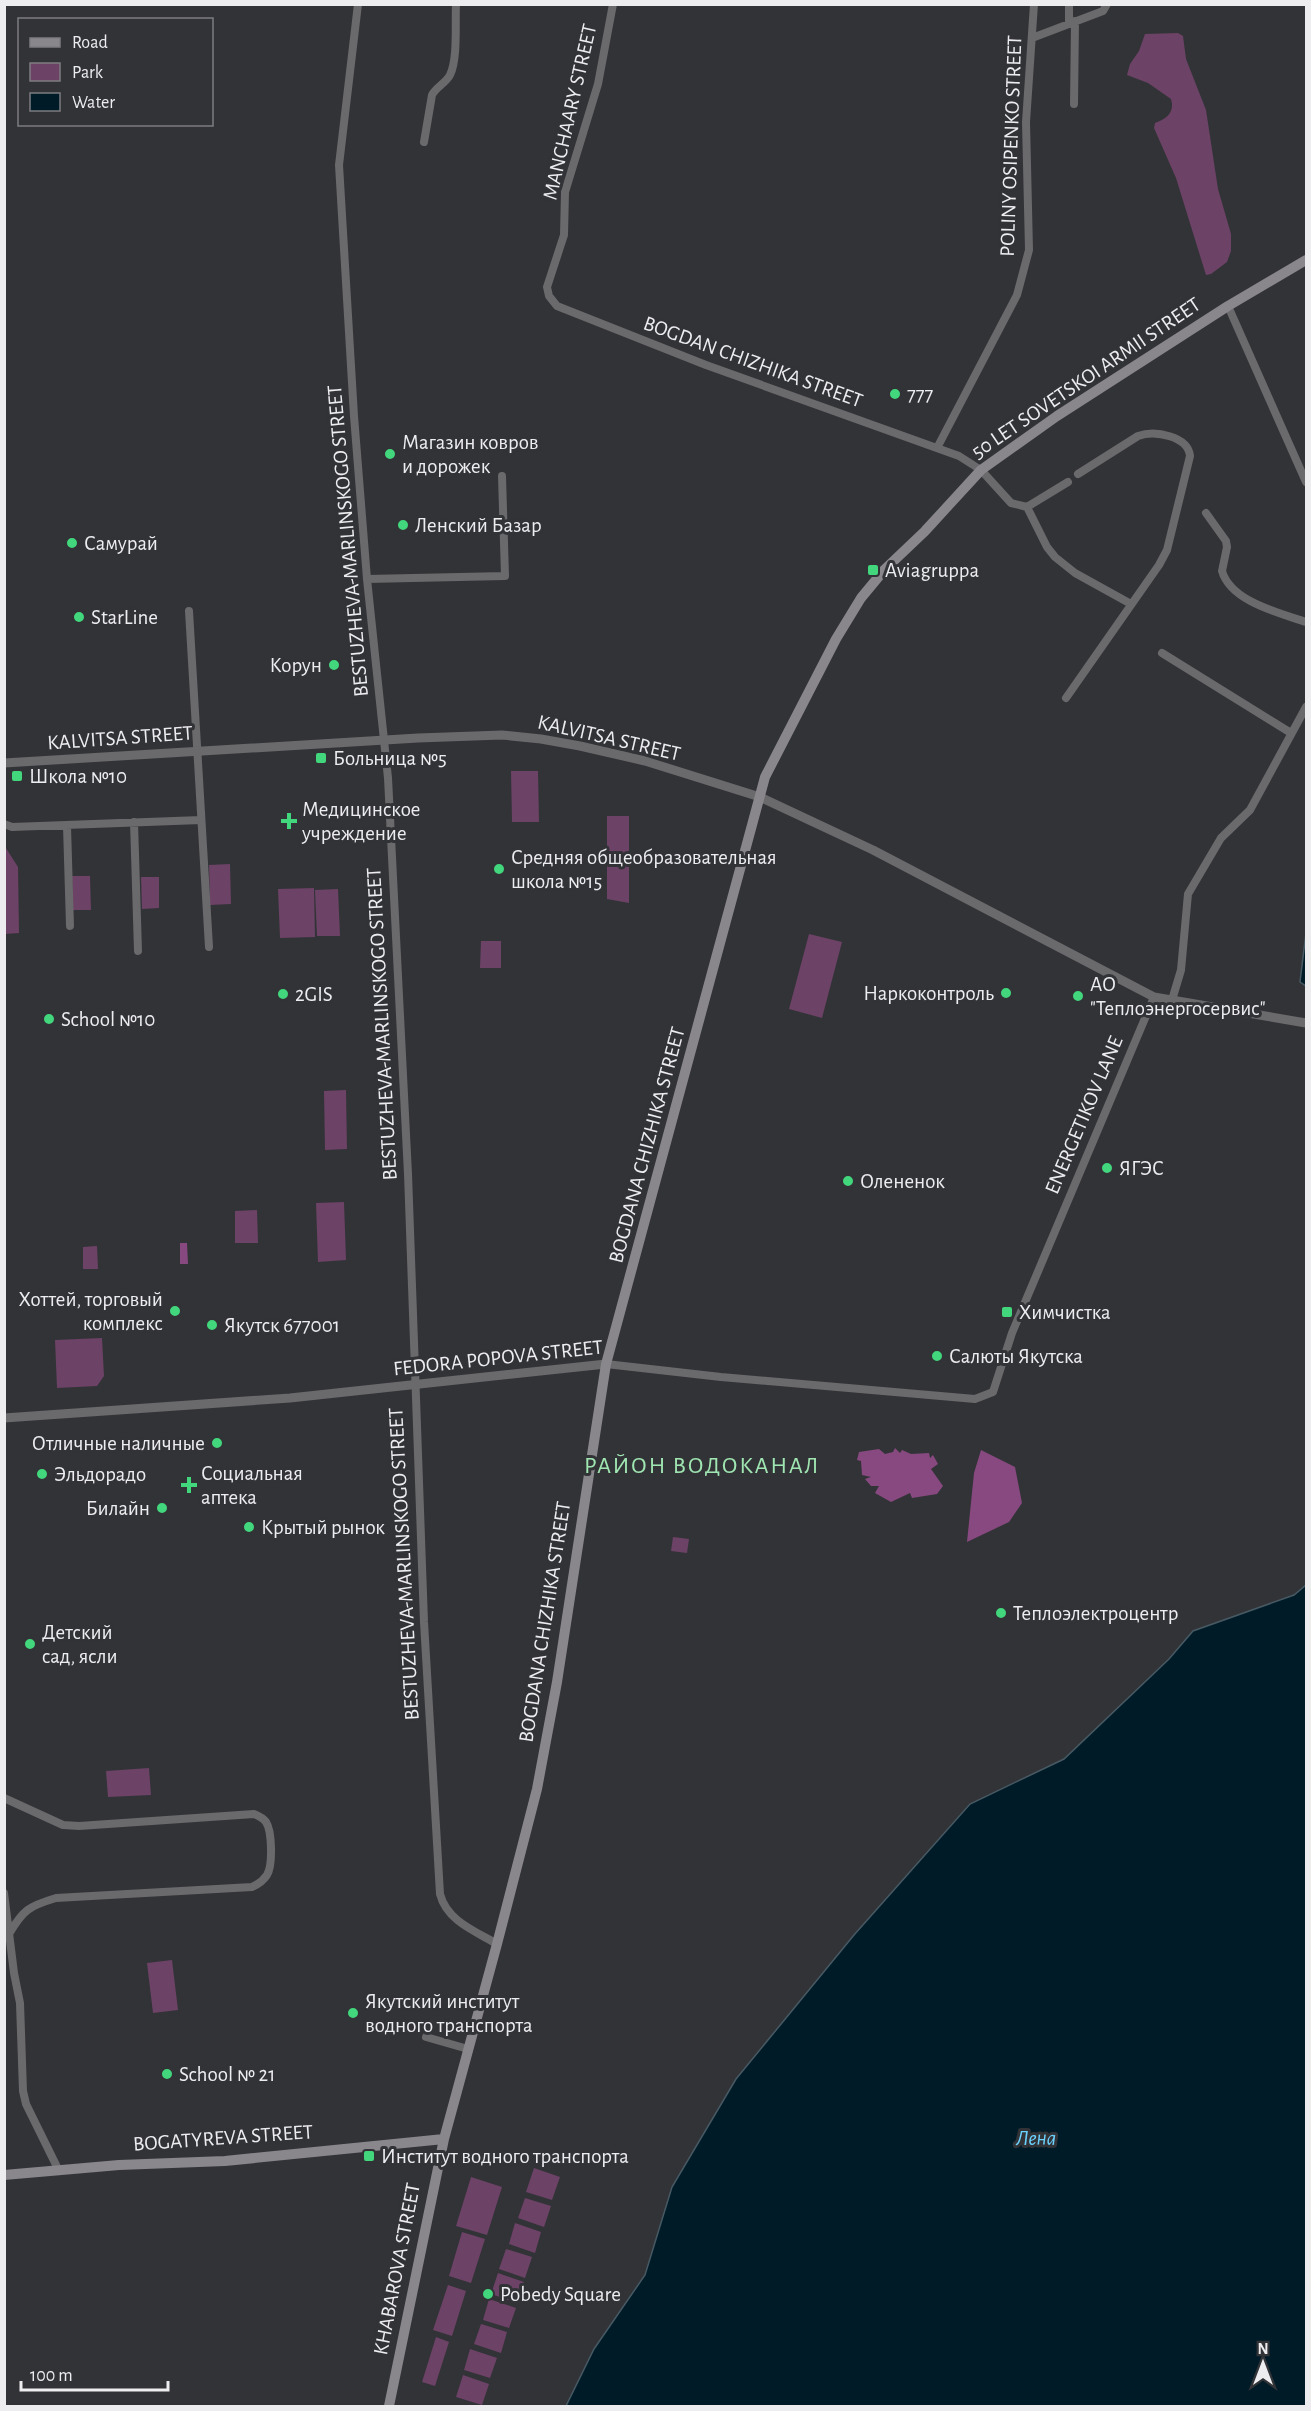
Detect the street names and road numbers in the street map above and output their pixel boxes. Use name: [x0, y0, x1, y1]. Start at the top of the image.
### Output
street label: MANCHAARY STREET: [540, 22, 600, 202]
street label: POLINY OSIPENKO STREET: [997, 35, 1025, 257]
street label: 50 LET SOVETSKOI ARMII STREET: [968, 293, 1204, 463]
street label: BOGDAN CHIZHIKA STREET: [641, 313, 865, 411]
street label: BESTUZHEVA-MARLINSKOGO STREET: [324, 384, 372, 698]
street label: KALVITSA STREET: [536, 711, 682, 765]
street label: KALVITSA STREET: [46, 722, 194, 754]
street label: BESTUZHEVA-MARLINSKOGO STREET: [363, 867, 401, 1181]
street label: BOGDANA CHIZHIKA STREET: [605, 1025, 689, 1265]
street label: ENERGETIKOV LANE: [1041, 1033, 1127, 1197]
street label: FEDORA POPOVA STREET: [392, 1337, 604, 1379]
street label: BESTUZHEVA-MARLINSKOGO STREET: [385, 1407, 423, 1721]
street label: BOGDANA CHIZHIKA STREET: [516, 1500, 574, 1744]
street label: BOGATYREVA STREET: [132, 2121, 314, 2155]
street label: KHABAROVA STREET: [370, 2181, 424, 2357]

